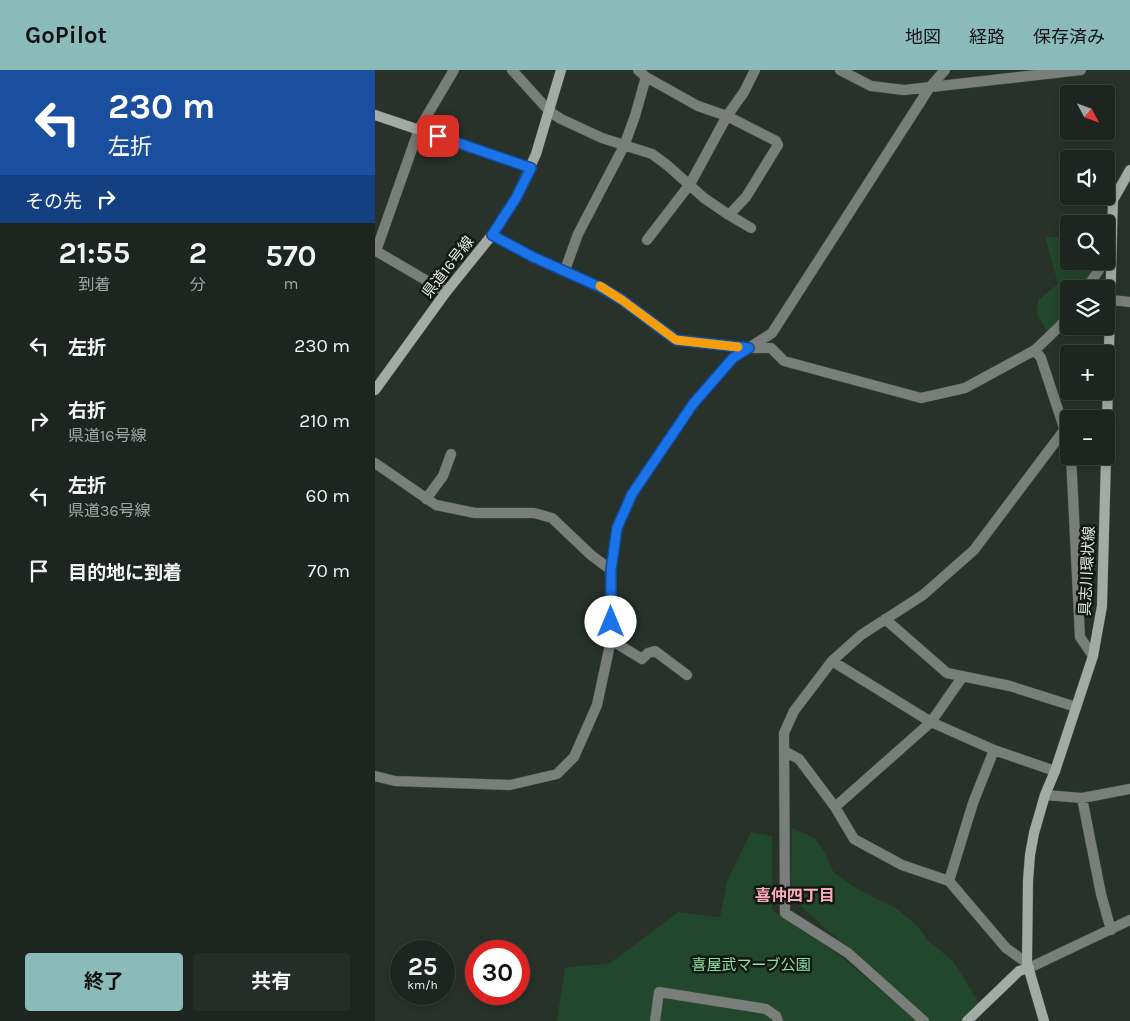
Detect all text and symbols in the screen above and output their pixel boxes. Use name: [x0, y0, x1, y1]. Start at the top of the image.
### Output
text: GoPilot: [25, 21, 107, 49]
text: 地図: [905, 26, 941, 48]
text: 経路: [969, 26, 1005, 48]
text: 保存済み: [1033, 26, 1105, 48]
north arrow: [1060, 85, 1115, 140]
map controls: [1060, 85, 1115, 465]
text: 230 m: [108, 86, 215, 127]
icon: left: [25, 90, 90, 155]
pin: [417, 115, 459, 157]
icon: arrive: [424, 122, 452, 150]
text: 左折: [108, 134, 152, 160]
button: sound: [1060, 150, 1115, 205]
icon: right: [92, 185, 120, 213]
text: その先: [25, 191, 82, 213]
button: search: [1060, 215, 1115, 270]
street label: 県道16号線: [418, 232, 478, 302]
text: 21:55: [58, 235, 130, 271]
text: 2: [189, 235, 207, 271]
text: 570: [265, 238, 317, 274]
text: m: [283, 274, 298, 293]
text: 到着: [78, 275, 110, 294]
text: 分: [190, 275, 206, 294]
button: layers: [1060, 280, 1115, 335]
icon: left: [25, 332, 53, 360]
text: 230 m: [294, 335, 350, 357]
text: 左折: [68, 337, 106, 359]
button: +: [1060, 345, 1115, 400]
text: 右折: [68, 400, 106, 422]
icon: right: [25, 407, 53, 435]
text: 210 m: [299, 410, 350, 432]
button: −: [1060, 410, 1115, 465]
text: 県道16号線: [68, 426, 146, 445]
text: 左折: [68, 475, 106, 497]
icon: left: [25, 482, 53, 510]
text: 60 m: [306, 485, 350, 507]
text: 県道36号線: [68, 501, 151, 520]
street label: 具志川環状線: [1076, 526, 1098, 616]
icon: arrive: [25, 557, 53, 585]
text: 70 m: [308, 560, 350, 582]
text: 目的地に到着: [68, 562, 182, 584]
position arrow: [584, 595, 636, 647]
district label: 喜仲四丁目: [755, 886, 835, 905]
speed limit sign: 30: [465, 940, 530, 1005]
text: 25: [408, 952, 437, 981]
button: 終了: [25, 953, 183, 1011]
button: 共有: [193, 953, 350, 1011]
park label: 喜屋武マーブ公園: [691, 956, 811, 974]
text: km/h: [407, 978, 438, 992]

